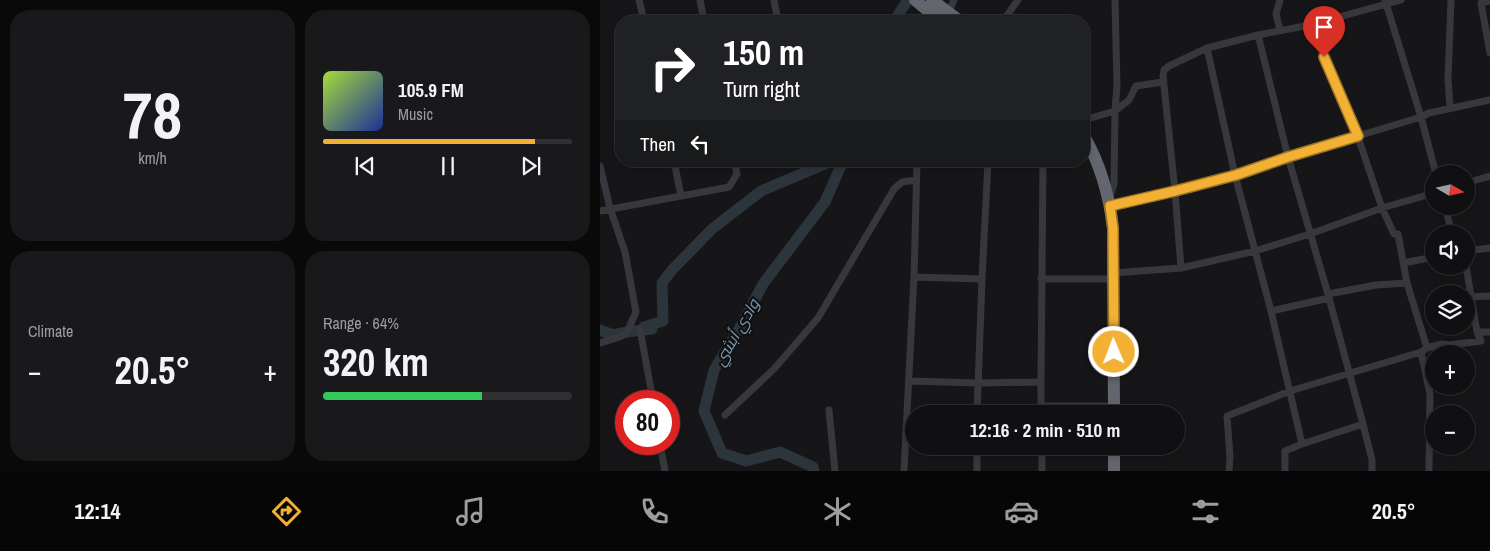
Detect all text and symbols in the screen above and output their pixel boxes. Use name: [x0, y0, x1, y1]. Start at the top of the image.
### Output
pin: [1303, 6, 1345, 57]
icon: arrive: [1310, 13, 1338, 41]
text: 150 m: [723, 29, 804, 76]
icon: right: [640, 35, 705, 100]
text: 78: [123, 71, 182, 158]
text: Turn right: [723, 74, 800, 104]
text: 105.9 FM: [398, 77, 464, 103]
text: Music: [398, 103, 433, 125]
icon: left: [686, 130, 714, 158]
text: Then: [640, 131, 676, 157]
text: km/h: [138, 147, 167, 169]
icon: previous: [351, 152, 379, 180]
icon: pause: [434, 152, 462, 180]
icon: next: [517, 152, 545, 180]
north arrow: [1425, 165, 1475, 215]
map controls: [1425, 165, 1475, 455]
button: sound: [1425, 225, 1475, 275]
button: layers: [1425, 285, 1475, 335]
water label: وادي أبشي: [708, 293, 766, 370]
text: Range · 64%: [323, 312, 399, 334]
text: Climate: [28, 320, 73, 342]
position arrow: [1087, 325, 1139, 377]
text: 320 km: [323, 337, 429, 388]
text: 20.5°: [115, 345, 190, 396]
button: +: [1425, 345, 1475, 395]
text: −: [28, 352, 41, 390]
text: +: [264, 352, 277, 390]
speed limit sign: 80: [615, 390, 680, 455]
button: −: [1425, 405, 1475, 455]
text: 12:16 · 2 min · 510 m: [970, 417, 1120, 443]
icon: directions: [269, 494, 304, 529]
icon: music: [453, 494, 488, 529]
icon: phone: [637, 494, 672, 529]
icon: climate: [820, 494, 855, 529]
icon: car: [1004, 494, 1039, 529]
icon: filters: [1188, 494, 1223, 529]
text: 12:14: [74, 496, 121, 526]
text: 20.5°: [1372, 496, 1416, 526]

